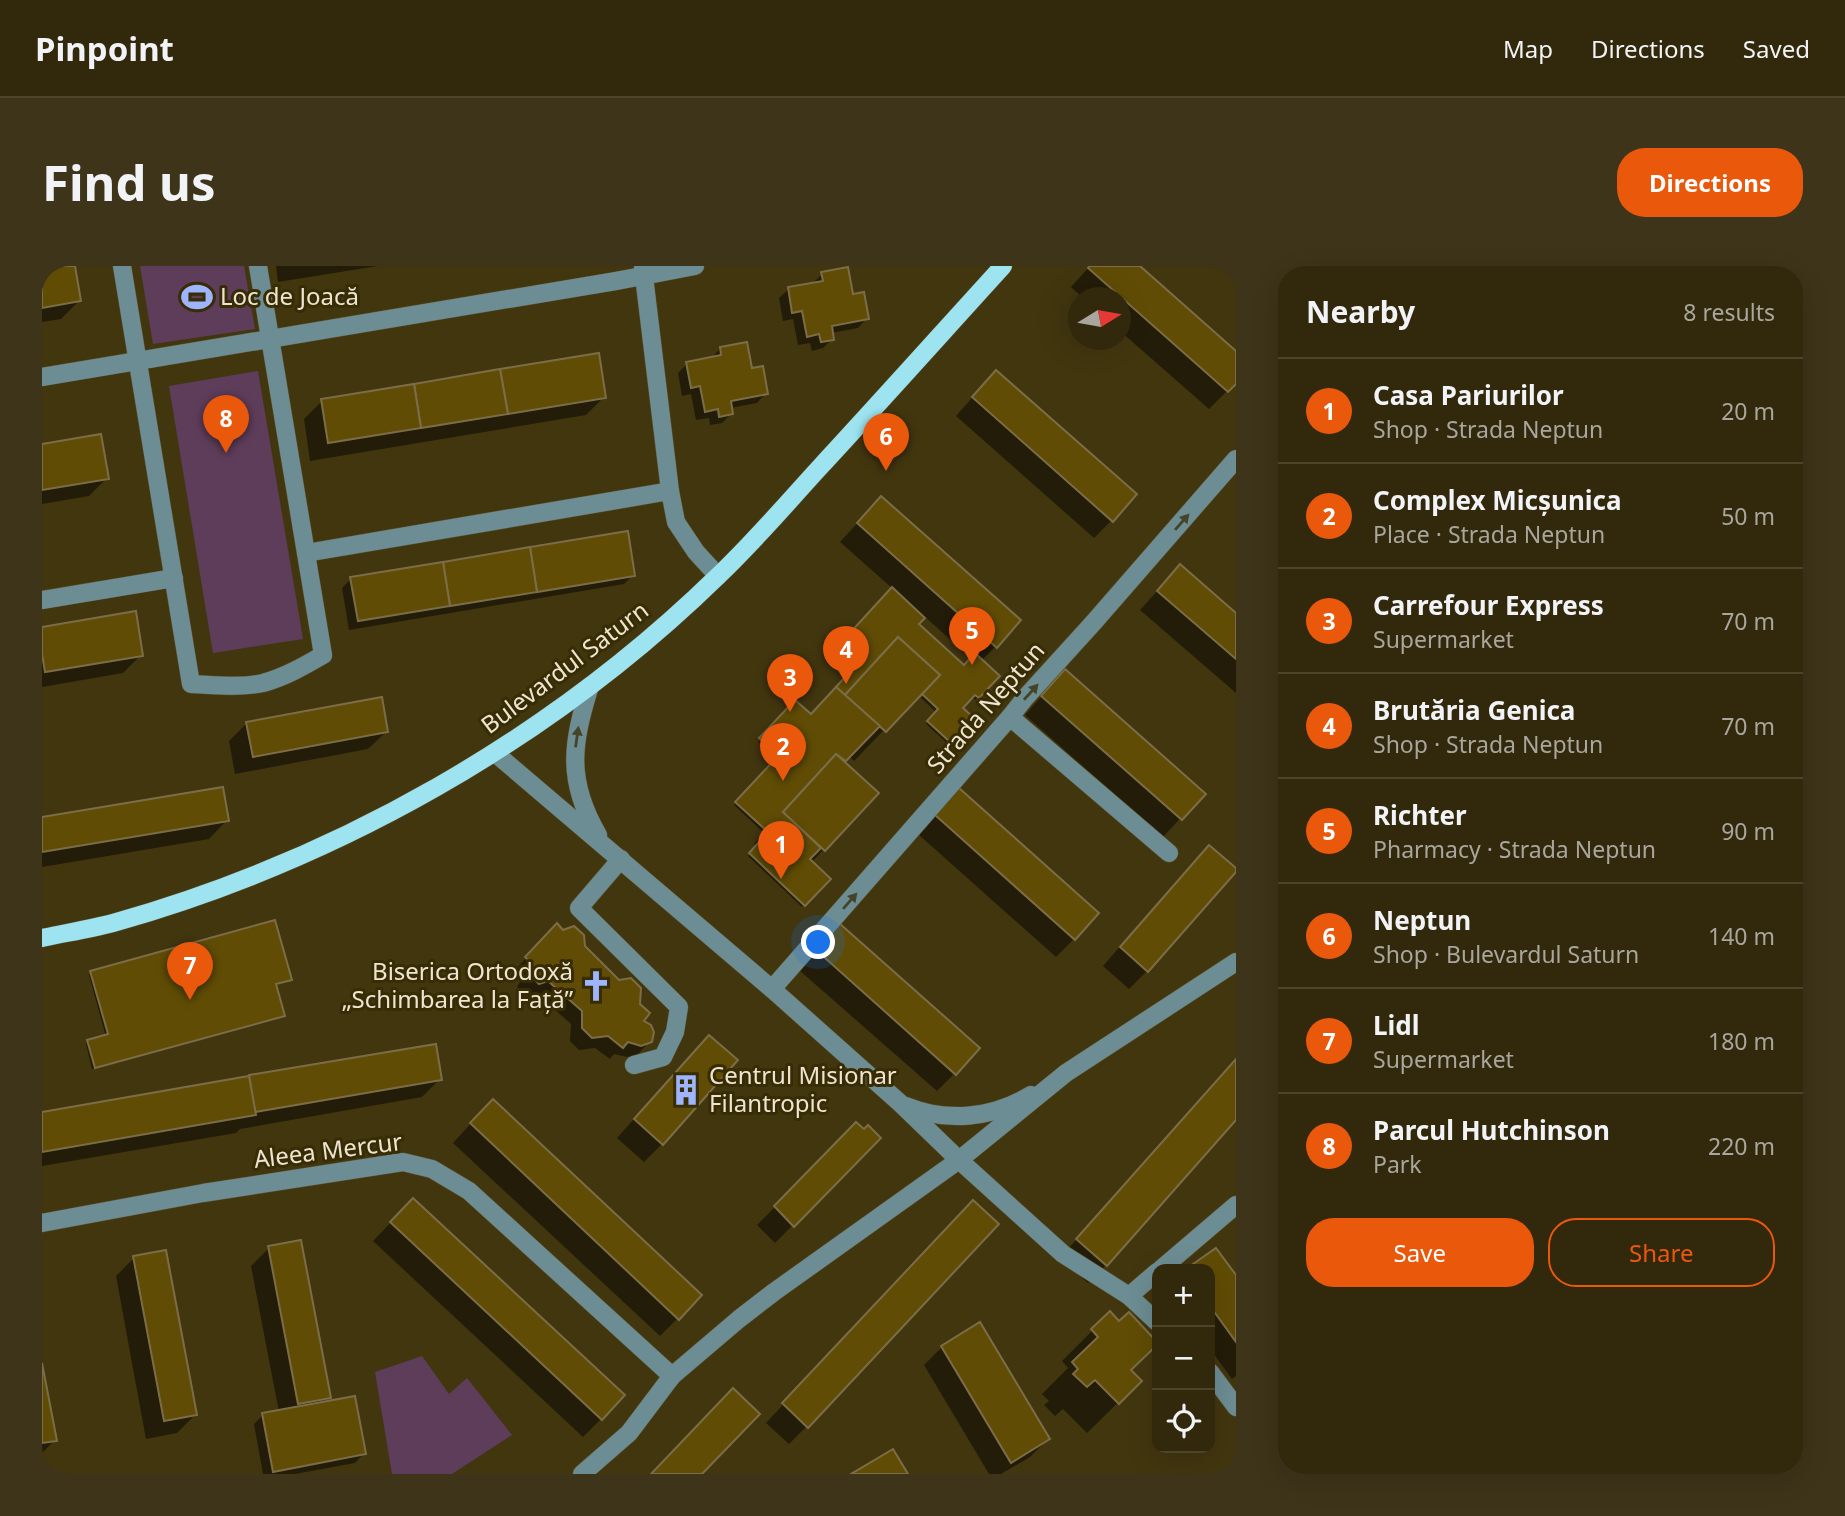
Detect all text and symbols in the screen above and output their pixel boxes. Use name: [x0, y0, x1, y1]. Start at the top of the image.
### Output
text: Pinpoint: [35, 26, 174, 71]
text: Map: [1503, 32, 1553, 65]
text: Directions: [1591, 32, 1705, 65]
text: Saved: [1743, 32, 1810, 65]
button: Directions: [1617, 148, 1803, 217]
text: Find us: [42, 149, 216, 215]
place label: Loc de Joacă: [220, 279, 359, 312]
sports icon: Loc de Joacă: [180, 280, 214, 314]
north arrow: [1068, 287, 1131, 350]
text: Nearby: [1306, 291, 1415, 332]
text: 8 results: [1683, 296, 1775, 328]
text: Casa Pariurilor: [1373, 377, 1564, 413]
pin: 8: [203, 395, 249, 453]
text: 1: [1322, 395, 1336, 427]
text: 20 m: [1721, 395, 1775, 427]
pin: 6: [863, 413, 909, 471]
text: Shop · Strada Neptun: [1373, 413, 1603, 445]
text: Complex Micșunica: [1373, 482, 1622, 518]
text: 2: [1322, 500, 1336, 532]
text: 50 m: [1721, 500, 1775, 532]
one-way arrow: [1174, 513, 1189, 530]
text: Place · Strada Neptun: [1373, 518, 1605, 550]
text: Carrefour Express: [1373, 587, 1604, 623]
street label: Bulevardul Saturn: [474, 593, 655, 741]
text: 3: [1322, 605, 1336, 637]
text: 70 m: [1721, 605, 1775, 637]
pin: 5: [949, 607, 995, 665]
text: Supermarket: [1373, 623, 1514, 655]
pin: 4: [823, 626, 869, 684]
street label: Strada Neptun: [919, 634, 1051, 780]
pin: 3: [767, 654, 813, 712]
one-way arrow: [1022, 684, 1038, 701]
text: Brutăria Genica: [1373, 692, 1575, 728]
text: 4: [1322, 710, 1336, 742]
text: 70 m: [1721, 710, 1775, 742]
pin: 2: [760, 723, 806, 781]
one-way arrow: [571, 726, 582, 748]
text: Shop · Strada Neptun: [1373, 728, 1603, 760]
text: Richter: [1373, 797, 1467, 833]
text: 5: [1322, 815, 1336, 847]
text: 90 m: [1721, 815, 1775, 847]
pin: 1: [758, 821, 804, 879]
text: Pharmacy · Strada Neptun: [1373, 833, 1656, 865]
one-way arrow: [841, 892, 857, 909]
text: Neptun: [1373, 902, 1471, 938]
text: 6: [1322, 920, 1336, 952]
text: 140 m: [1708, 920, 1775, 952]
your location: [801, 925, 835, 959]
text: Shop · Bulevardul Saturn: [1373, 938, 1639, 970]
pin: 7: [167, 942, 213, 1000]
place label: Biserica Ortodoxă „Schimbarea la Față”: [342, 954, 573, 1015]
church icon: Biserica Ortodoxă „Schimbarea la Față”: [579, 969, 613, 1003]
text: Lidl: [1373, 1007, 1420, 1043]
text: 7: [1322, 1025, 1336, 1057]
text: 180 m: [1708, 1025, 1775, 1057]
text: Supermarket: [1373, 1043, 1514, 1075]
place label: Centrul Misionar Filantropic: [709, 1058, 897, 1119]
building icon: Centrul Misionar Filantropic: [669, 1073, 703, 1107]
text: Parcul Hutchinson: [1373, 1112, 1610, 1148]
street label: Aleea Mercur: [252, 1124, 404, 1175]
text: 8: [1322, 1130, 1336, 1162]
text: 220 m: [1708, 1130, 1775, 1162]
text: Park: [1373, 1148, 1422, 1180]
button: Save: [1306, 1218, 1534, 1287]
button: Share: [1548, 1218, 1775, 1287]
map controls: [1152, 1264, 1215, 1453]
button: +: [1152, 1264, 1215, 1327]
button: −: [1152, 1327, 1215, 1390]
button: locate: [1152, 1390, 1215, 1453]

